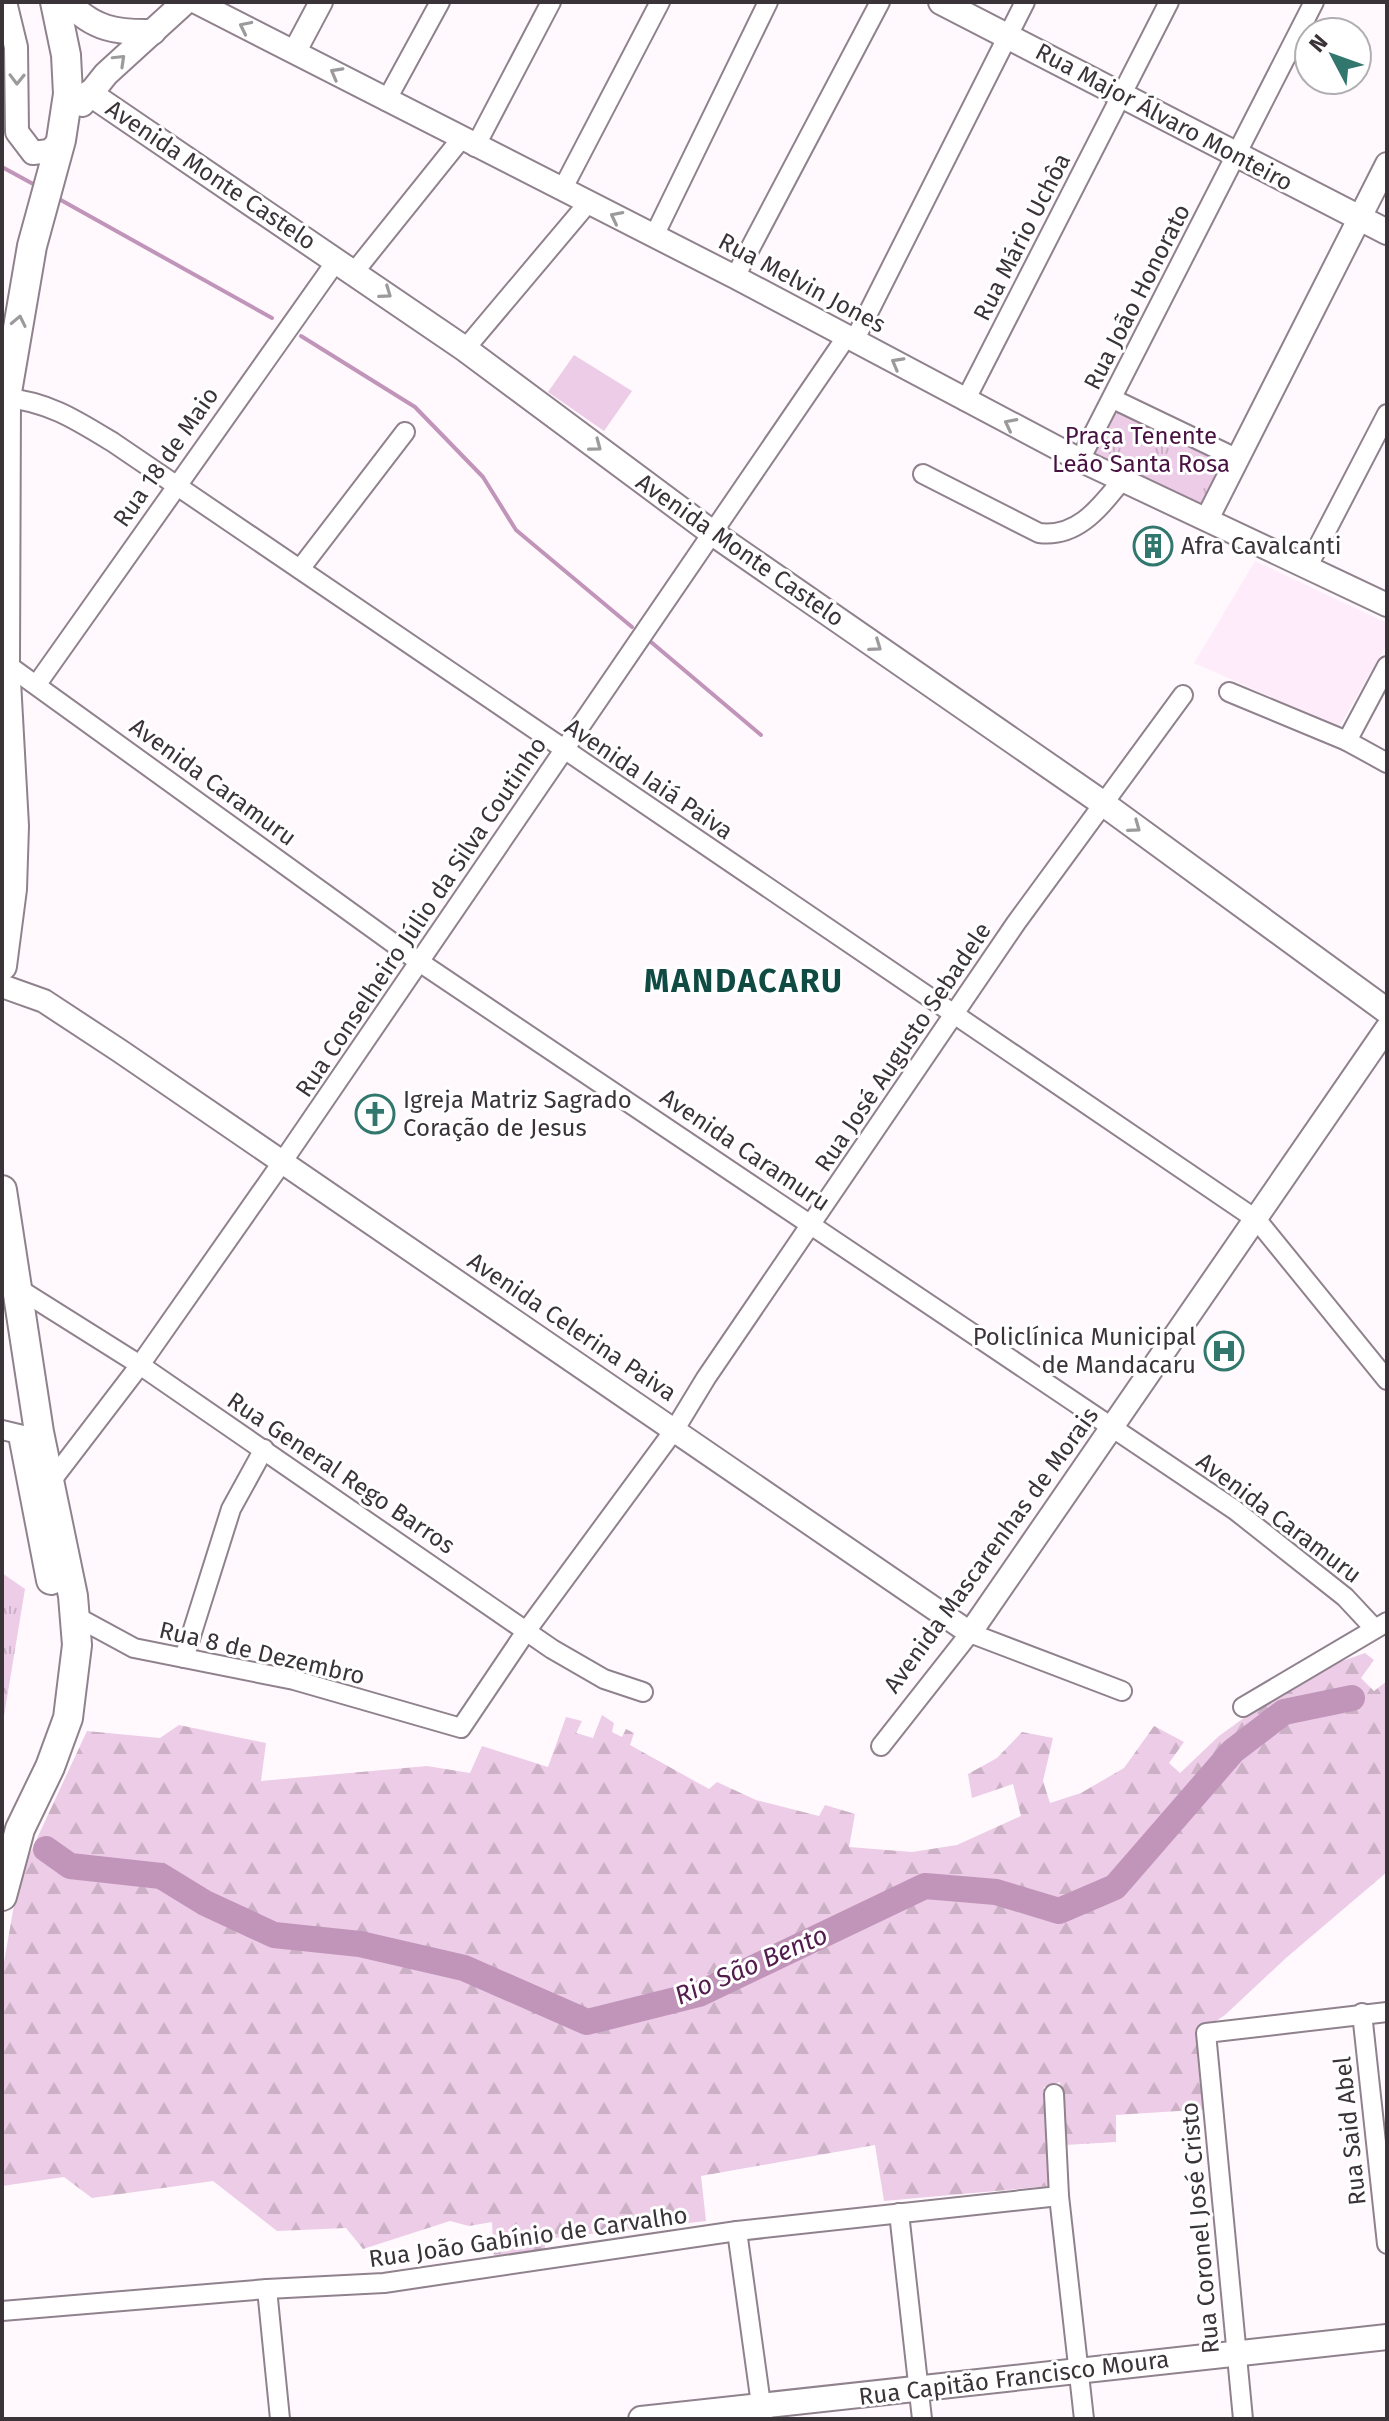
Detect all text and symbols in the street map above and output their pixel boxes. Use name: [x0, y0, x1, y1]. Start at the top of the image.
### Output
north arrow: [1293, 16, 1373, 96]
one-way arrow: [239, 21, 254, 36]
text: N: [1303, 29, 1333, 58]
street label: Rua Major Álvaro Monteiro: [1031, 36, 1298, 197]
one-way arrow: [111, 55, 125, 70]
one-way arrow: [329, 67, 344, 82]
one-way arrow: [8, 73, 26, 86]
street label: Avenida Monte Castelo: [101, 94, 321, 256]
street label: Rua Mário Uchôa: [968, 149, 1076, 325]
street label: Rua João Honorato: [1078, 199, 1196, 395]
one-way arrow: [610, 212, 625, 227]
street label: Rua Melvin Jones: [714, 227, 890, 339]
one-way arrow: [377, 283, 391, 298]
one-way arrow: [10, 315, 27, 328]
one-way arrow: [891, 357, 906, 373]
street label: Rua 18 de Maio: [107, 382, 225, 532]
one-way arrow: [1004, 419, 1019, 434]
park label: Praça Tenente Leão Santa Rosa: [1052, 422, 1230, 478]
one-way arrow: [587, 437, 602, 451]
street label: Avenida Monte Castelo: [631, 468, 849, 632]
building icon: Afra Cavalcanti: [1132, 525, 1174, 567]
place label: Afra Cavalcanti: [1181, 532, 1341, 560]
one-way arrow: [867, 636, 881, 651]
street label: Avenida Caramuru: [124, 712, 302, 852]
street label: Avenida Iaiá Paiva: [560, 712, 738, 846]
street label: Rua Conselheiro Júlio da Silva Coutinho: [290, 732, 552, 1102]
one-way arrow: [1126, 817, 1141, 831]
street label: Rua José Augusto Sebadele: [809, 917, 997, 1177]
district label: MANDACARU: [644, 962, 844, 1000]
street label: Avenida Caramuru: [655, 1083, 835, 1217]
place label: Igreja Matriz Sagrado Coração de Jesus: [403, 1086, 632, 1142]
church icon: Igreja Matriz Sagrado Coração de Jesus: [354, 1093, 396, 1135]
street label: Avenida Celerina Paiva: [462, 1247, 682, 1407]
place label: Policlínica Municipal de Mandacaru: [973, 1323, 1196, 1379]
hospital icon: Policlínica Municipal de Mandacaru: [1203, 1330, 1245, 1372]
street label: Rua General Rego Barros: [222, 1386, 460, 1560]
street label: Avenida Mascarenhas de Morais: [878, 1402, 1104, 1698]
street label: Avenida Caramuru: [1191, 1447, 1367, 1589]
street label: Rua 8 de Dezembro: [156, 1616, 368, 1690]
water label: Rio São Bento: [670, 1919, 832, 2012]
street label: Rua Said Abel: [1328, 2055, 1372, 2207]
street label: Rua Coronel José Cristo: [1175, 2101, 1225, 2355]
street label: Rua João Gabínio de Carvalho: [367, 2201, 689, 2273]
street label: Rua Capitão Francisco Moura: [857, 2345, 1171, 2411]

